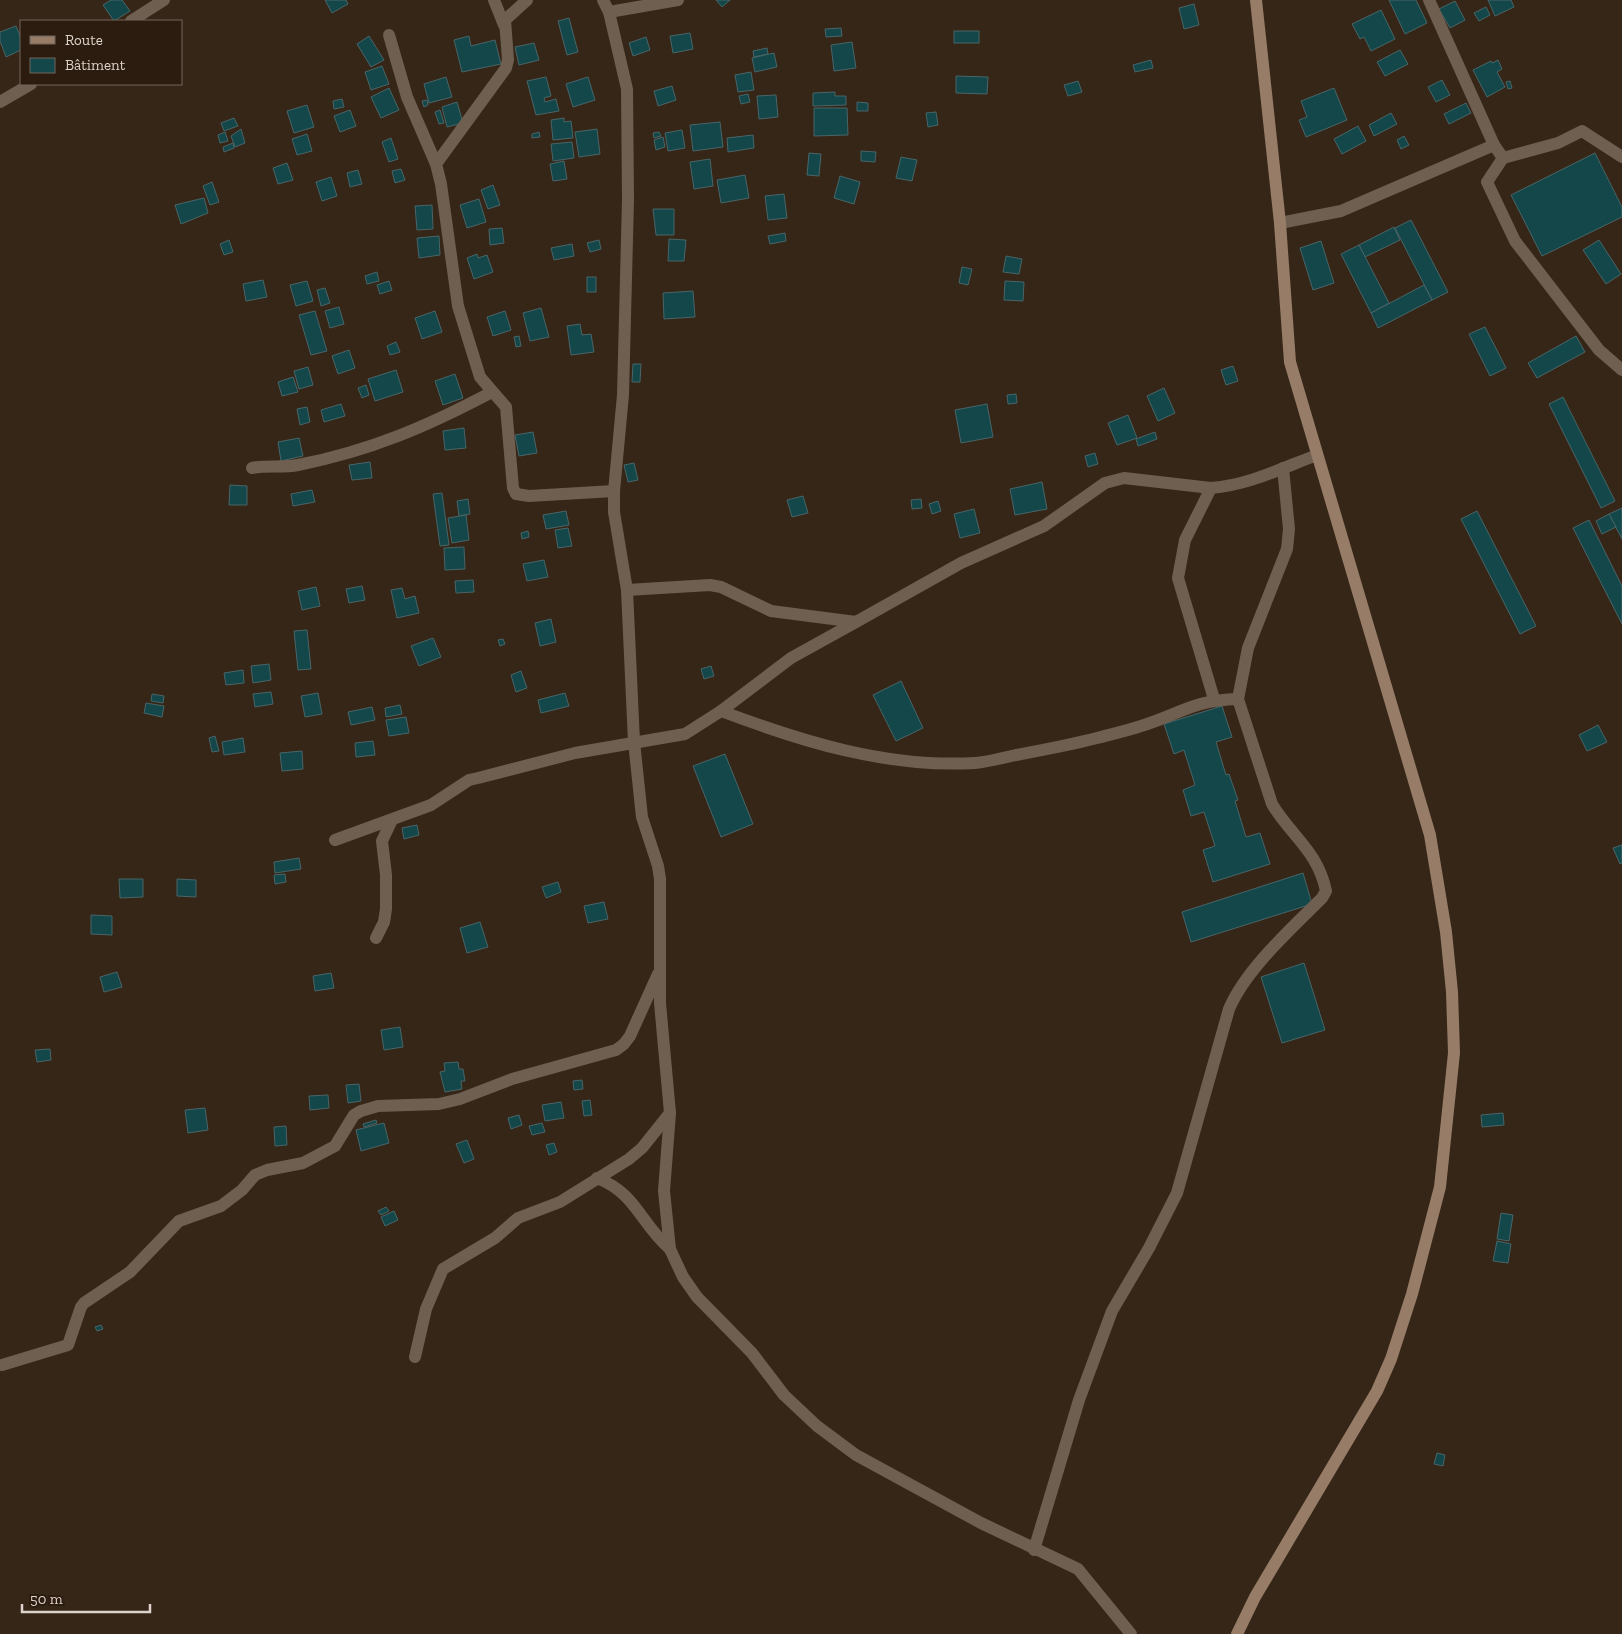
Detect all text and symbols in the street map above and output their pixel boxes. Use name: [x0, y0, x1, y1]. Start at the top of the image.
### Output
legend: [20, 20, 182, 85]
text: Route: [65, 31, 103, 49]
text: Bâtiment: [65, 56, 126, 74]
scale bar: [22, 1582, 150, 1614]
text: 50 m: [30, 1590, 63, 1608]

